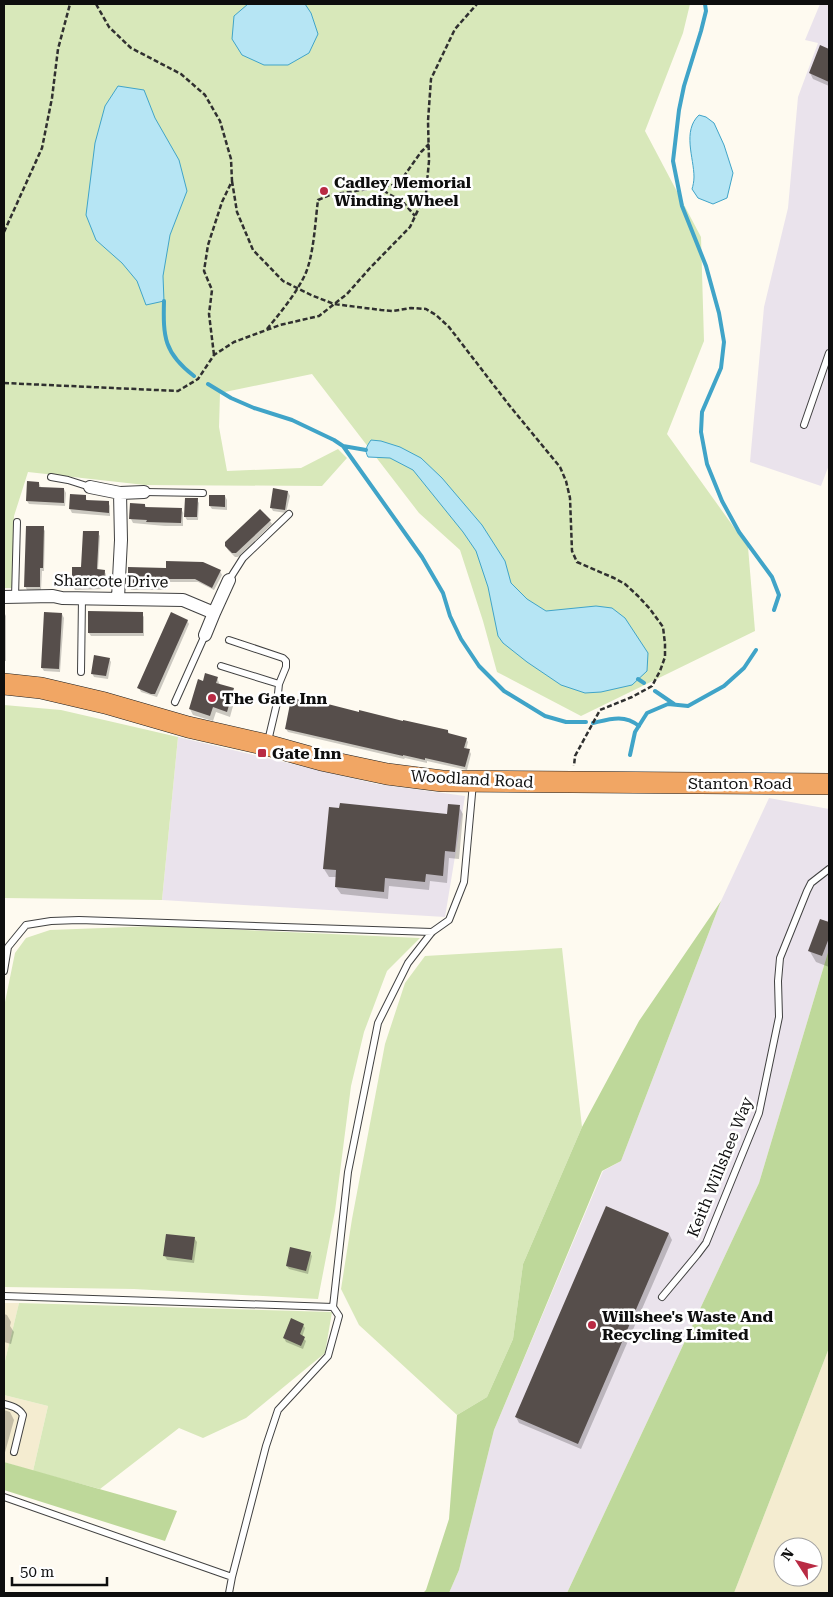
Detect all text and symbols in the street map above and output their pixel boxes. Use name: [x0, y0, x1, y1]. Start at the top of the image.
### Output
place label: Cadley Memorial Winding Wheel: [334, 173, 472, 210]
marker: Cadley Memorial Winding Wheel: [318, 185, 330, 197]
street label: Sharcote Drive: [54, 571, 169, 592]
place label: The Gate Inn: [222, 689, 327, 708]
marker: The Gate Inn: [206, 692, 218, 704]
place label: Gate Inn: [272, 744, 342, 763]
marker: Gate Inn: [256, 747, 268, 759]
street label: Woodland Road: [410, 766, 534, 792]
street label: Stanton Road: [688, 774, 792, 793]
street label: Keith Willshee Way: [683, 1094, 757, 1240]
place label: Willshee's Waste And Recycling Limited: [602, 1307, 773, 1344]
marker: Willshee's Waste And Recycling Limited: [586, 1319, 598, 1331]
north arrow: [773, 1537, 823, 1587]
text: N: [778, 1545, 797, 1563]
scale bar: [12, 1554, 108, 1586]
text: 50 m: [20, 1563, 55, 1581]

